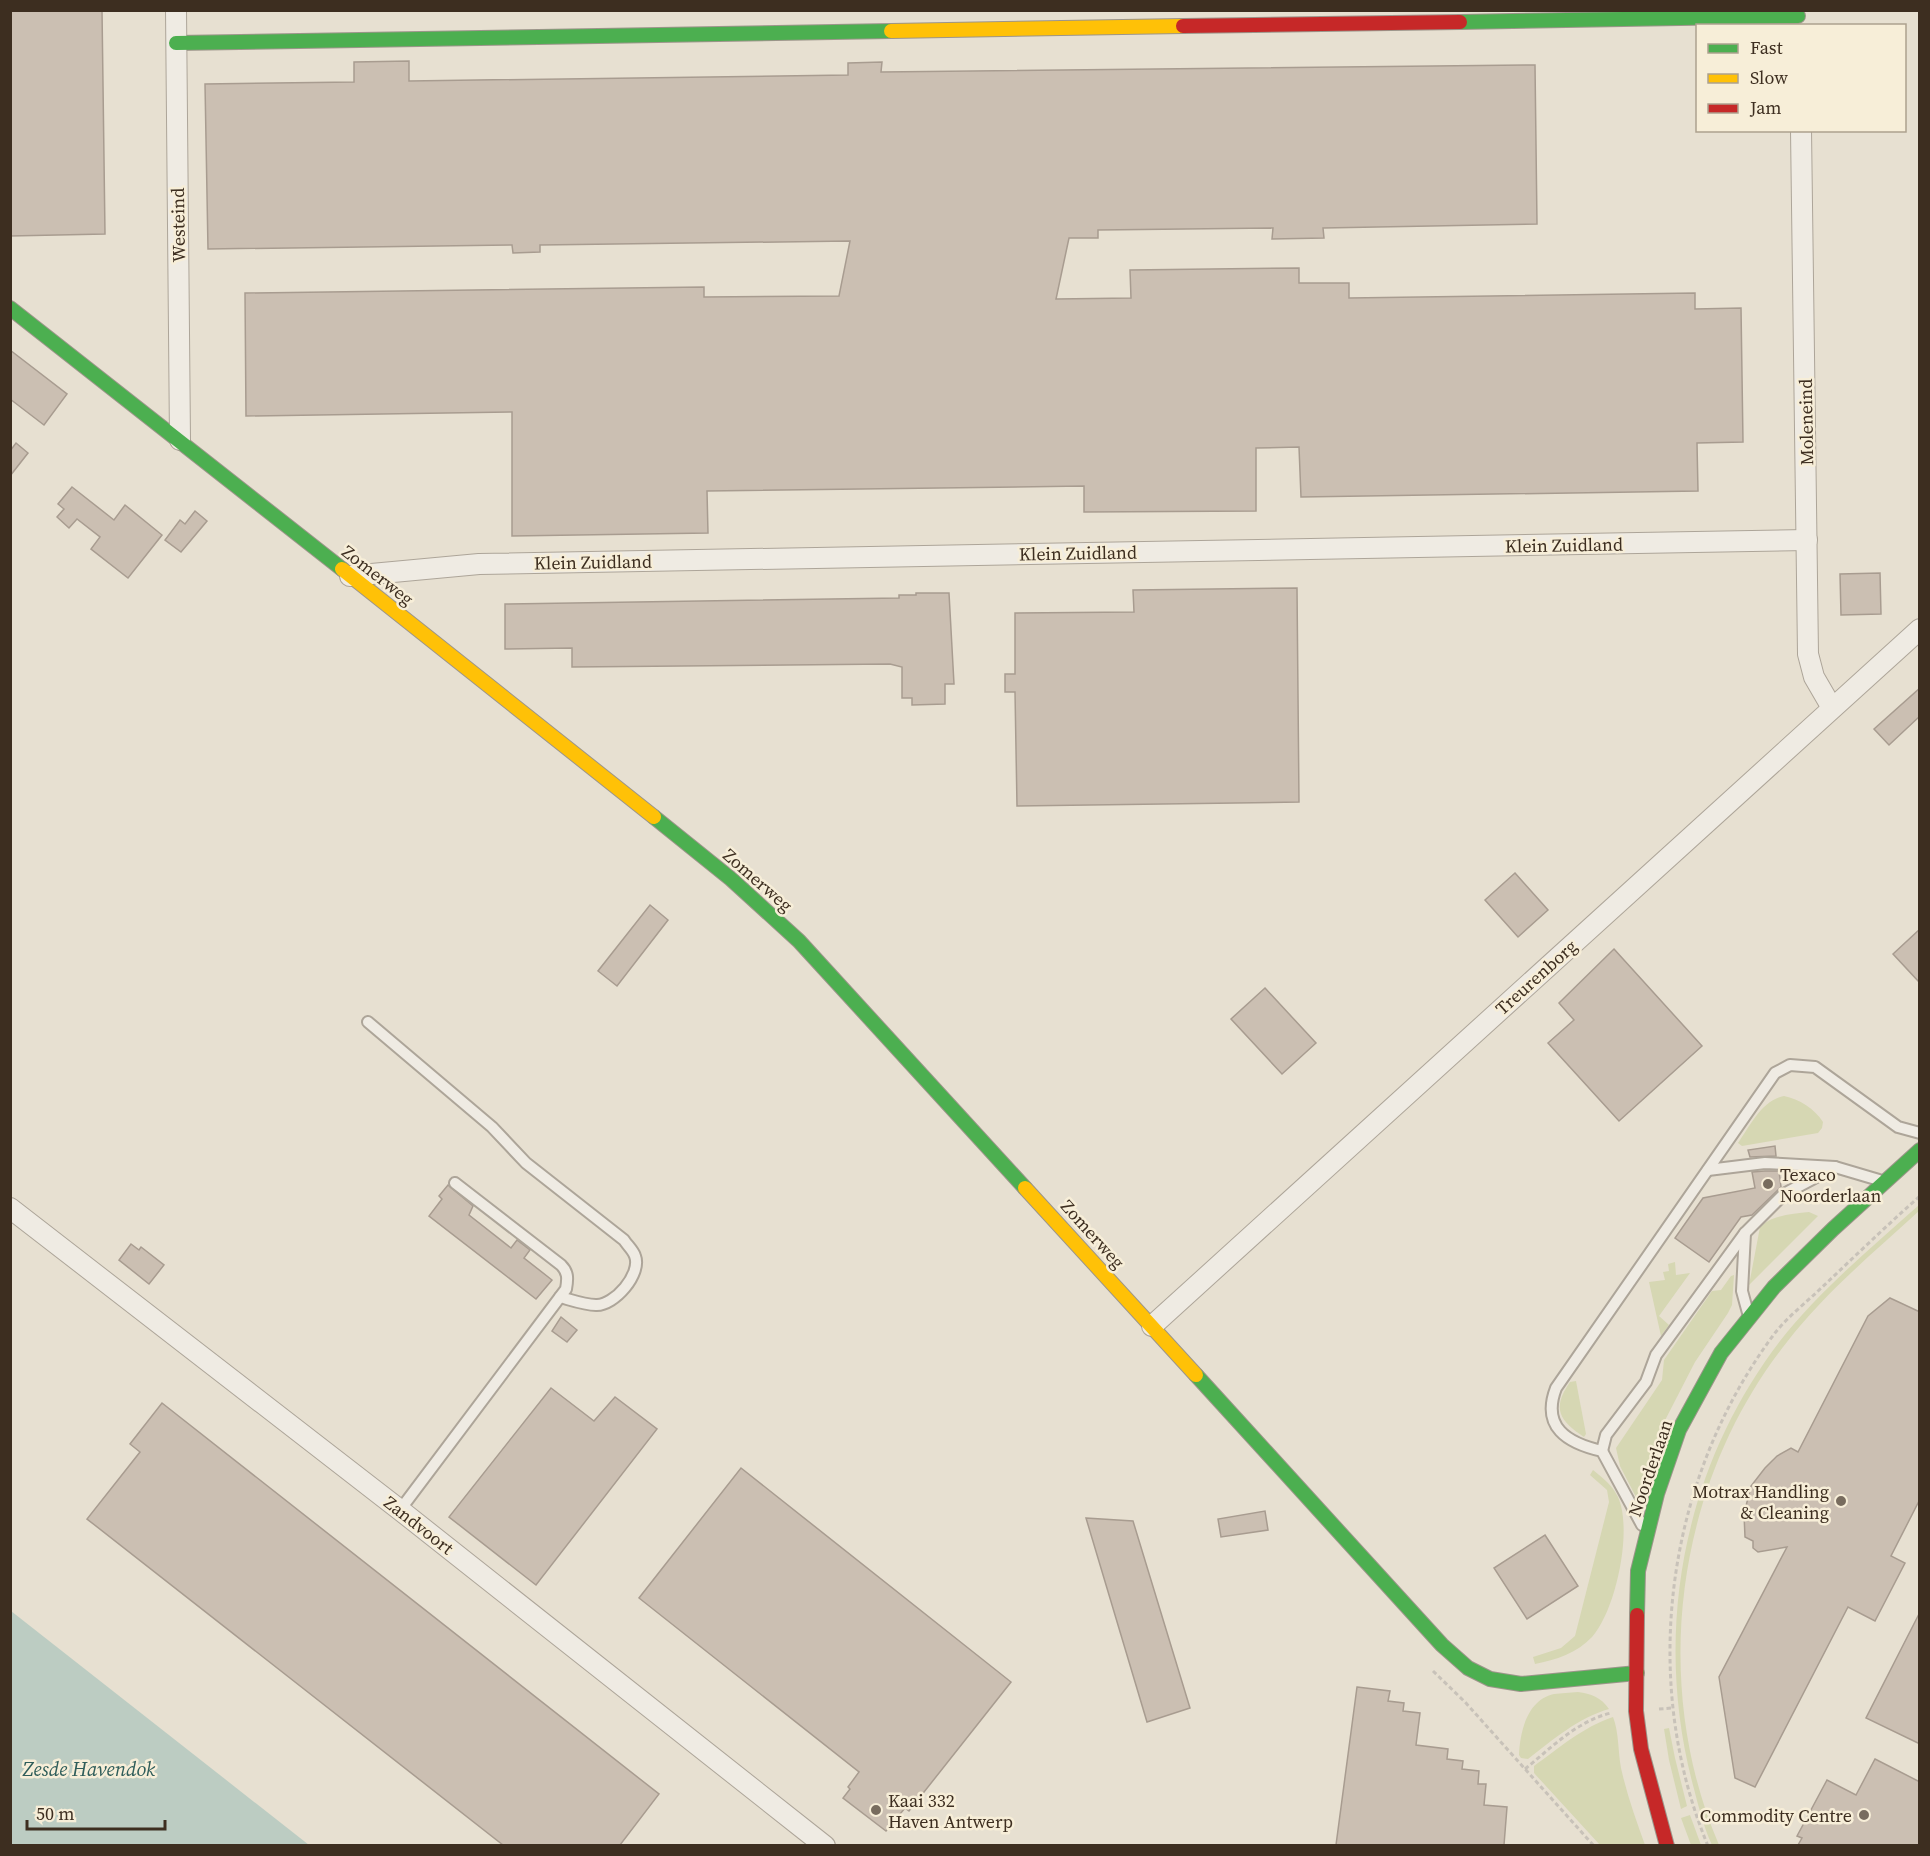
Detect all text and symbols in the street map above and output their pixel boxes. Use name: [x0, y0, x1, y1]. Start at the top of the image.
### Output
legend: [1696, 24, 1906, 132]
text: Fast: [1750, 35, 1783, 60]
text: Slow: [1750, 65, 1788, 90]
text: Jam: [1749, 95, 1782, 120]
street label: Westeind: [165, 188, 191, 262]
street label: Moleneind: [1793, 378, 1819, 466]
street label: Klein Zuidland: [1505, 531, 1623, 559]
street label: Zomerweg: [337, 539, 419, 611]
street label: Klein Zuidland: [1019, 539, 1137, 567]
street label: Klein Zuidland: [534, 548, 652, 576]
street label: Zomerweg: [718, 843, 798, 917]
street label: Treurenborg: [1490, 934, 1582, 1020]
place label: Texaco Noorderlaan: [1780, 1162, 1881, 1208]
marker: Texaco Noorderlaan: [1761, 1177, 1775, 1191]
street label: Zomerweg: [1055, 1194, 1131, 1274]
street label: Noorderlaan: [1622, 1416, 1678, 1520]
place label: Motrax Handling & Cleaning: [1692, 1479, 1829, 1525]
street label: Zandvoort: [379, 1490, 459, 1560]
marker: Motrax Handling & Cleaning: [1834, 1494, 1848, 1508]
water label: Zesde Havendok: [22, 1755, 156, 1783]
place label: Kaai 332 Haven Antwerp: [888, 1788, 1013, 1834]
scale bar: [27, 1793, 165, 1831]
text: 50 m: [36, 1801, 74, 1826]
marker: Kaai 332 Haven Antwerp: [869, 1803, 883, 1817]
place label: Commodity Centre: [1700, 1803, 1852, 1828]
marker: Commodity Centre: [1857, 1808, 1871, 1822]

